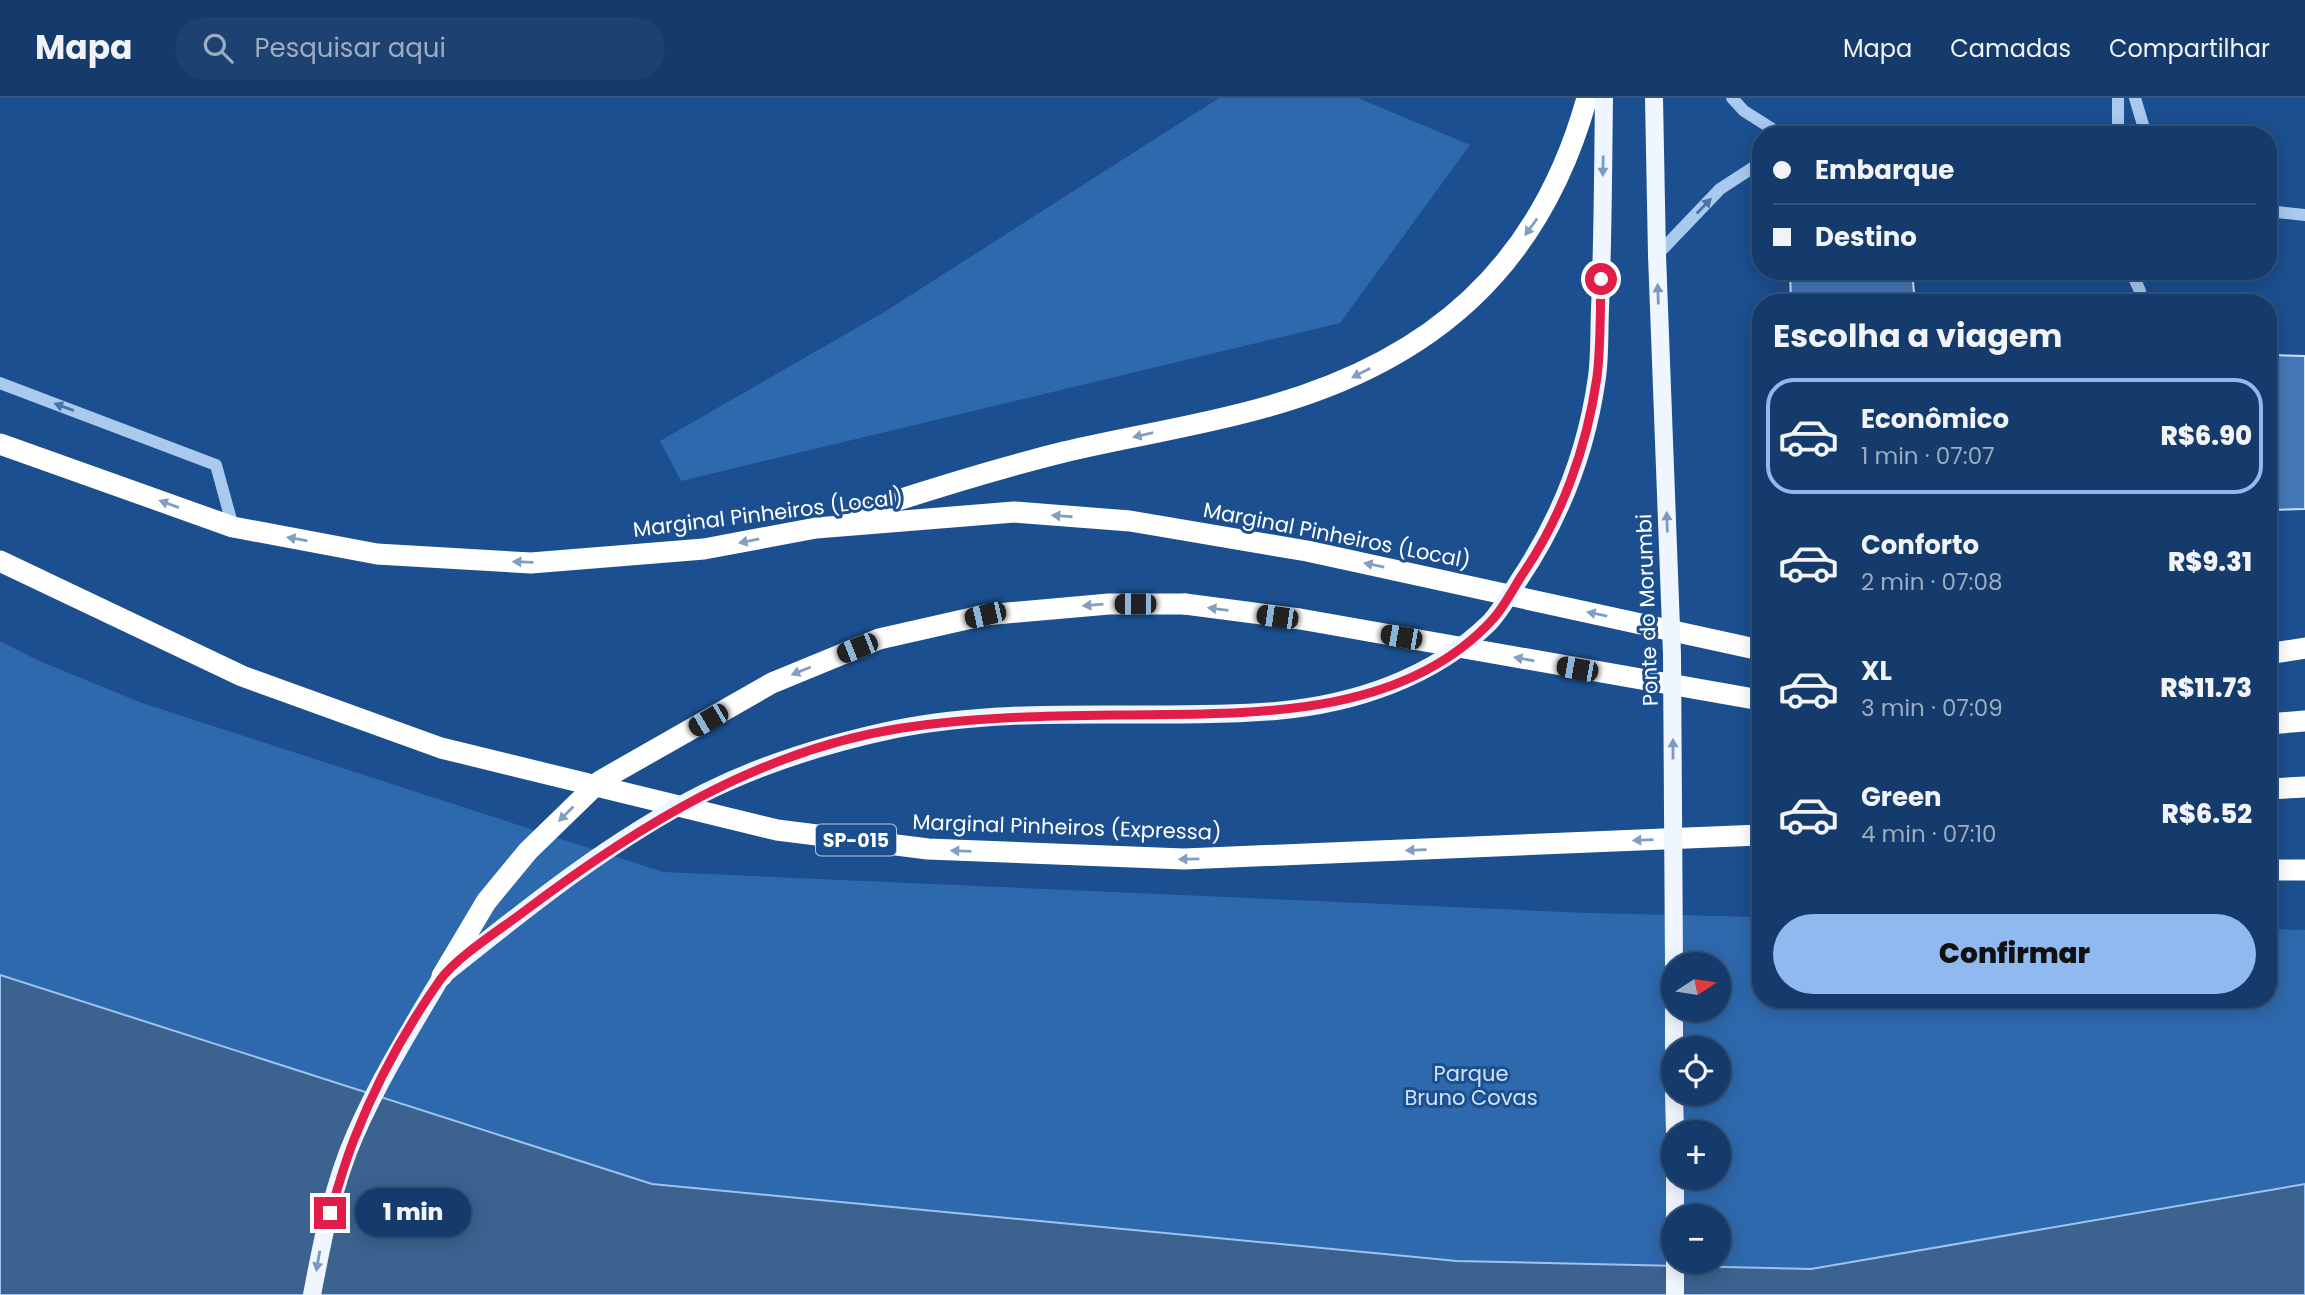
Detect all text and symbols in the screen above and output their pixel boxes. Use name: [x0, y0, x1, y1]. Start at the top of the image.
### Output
search box: [175, 17, 665, 80]
text: Mapa: [35, 24, 133, 71]
icon: search: [199, 29, 237, 67]
text: Pesquisar aqui: [255, 30, 446, 66]
text: Mapa: [1843, 32, 1912, 65]
text: Camadas: [1950, 32, 2071, 65]
text: Compartilhar: [2109, 32, 2270, 65]
text: Embarque: [1815, 152, 1954, 188]
one-way arrow: [1597, 155, 1609, 177]
one-way arrow: [1695, 197, 1712, 214]
one-way arrow: [1524, 218, 1538, 236]
text: Destino: [1815, 219, 1917, 255]
route start: [1585, 263, 1617, 295]
one-way arrow: [1653, 283, 1664, 305]
text: Escolha a viagem: [1773, 313, 2062, 358]
one-way arrow: [1351, 367, 1371, 379]
one-way arrow: [54, 401, 75, 412]
text: Econômico: [1861, 401, 2009, 437]
icon: car: [1777, 405, 1840, 468]
text: R$6.90: [2160, 418, 2252, 454]
one-way arrow: [1132, 429, 1154, 440]
text: 1 min · 07:07: [1861, 440, 1995, 472]
street label: Marginal Pinheiros (Local): [631, 482, 905, 544]
street label: Marginal Pinheiros (Local): [1201, 495, 1473, 575]
one-way arrow: [158, 498, 179, 509]
one-way arrow: [1051, 510, 1073, 521]
one-way arrow: [1661, 510, 1673, 532]
street label: Ponte do Morumbi: [1629, 513, 1665, 707]
text: Conforto: [1861, 527, 1979, 563]
icon: car: [1777, 531, 1840, 594]
one-way arrow: [286, 533, 308, 544]
one-way arrow: [738, 535, 760, 546]
text: R$9.31: [2168, 544, 2252, 580]
one-way arrow: [512, 557, 534, 568]
one-way arrow: [1363, 560, 1385, 571]
text: 2 min · 07:08: [1861, 566, 2002, 598]
car: [1115, 594, 1157, 615]
car: [963, 600, 1008, 630]
one-way arrow: [1081, 600, 1103, 611]
one-way arrow: [1207, 603, 1229, 614]
car: [1255, 604, 1300, 630]
one-way arrow: [1586, 609, 1608, 620]
car: [1379, 623, 1424, 651]
car: [834, 630, 881, 666]
text: XL: [1861, 653, 1892, 689]
one-way arrow: [1513, 654, 1535, 665]
car: [1555, 655, 1600, 683]
icon: car: [1777, 657, 1840, 720]
one-way arrow: [790, 666, 811, 677]
text: R$11.73: [2160, 670, 2252, 706]
text: 3 min · 07:09: [1861, 692, 2003, 724]
car: [685, 700, 732, 740]
one-way arrow: [1667, 738, 1679, 760]
text: Green: [1861, 779, 1942, 815]
icon: car: [1777, 783, 1840, 846]
text: R$6.52: [2161, 796, 2252, 832]
one-way arrow: [558, 805, 575, 821]
street label: Marginal Pinheiros (Expressa): [912, 807, 1222, 847]
text: 4 min · 07:10: [1861, 818, 1997, 850]
road number: SP-015: [816, 824, 896, 856]
one-way arrow: [1632, 835, 1654, 846]
one-way arrow: [1405, 844, 1427, 855]
one-way arrow: [950, 845, 972, 856]
one-way arrow: [1177, 853, 1199, 864]
button: Confirmar: [1773, 914, 2256, 994]
north arrow: [1661, 952, 1731, 1022]
map controls: [1661, 952, 1731, 1274]
button: locate: [1661, 1036, 1731, 1106]
park label: Parque Bruno Covas: [1404, 1059, 1538, 1112]
button: +: [1661, 1120, 1731, 1190]
callout: 1 min: [354, 1188, 470, 1238]
text: 1 min: [383, 1196, 443, 1228]
route end: [314, 1197, 346, 1229]
button: −: [1661, 1204, 1731, 1274]
one-way arrow: [313, 1250, 324, 1272]

